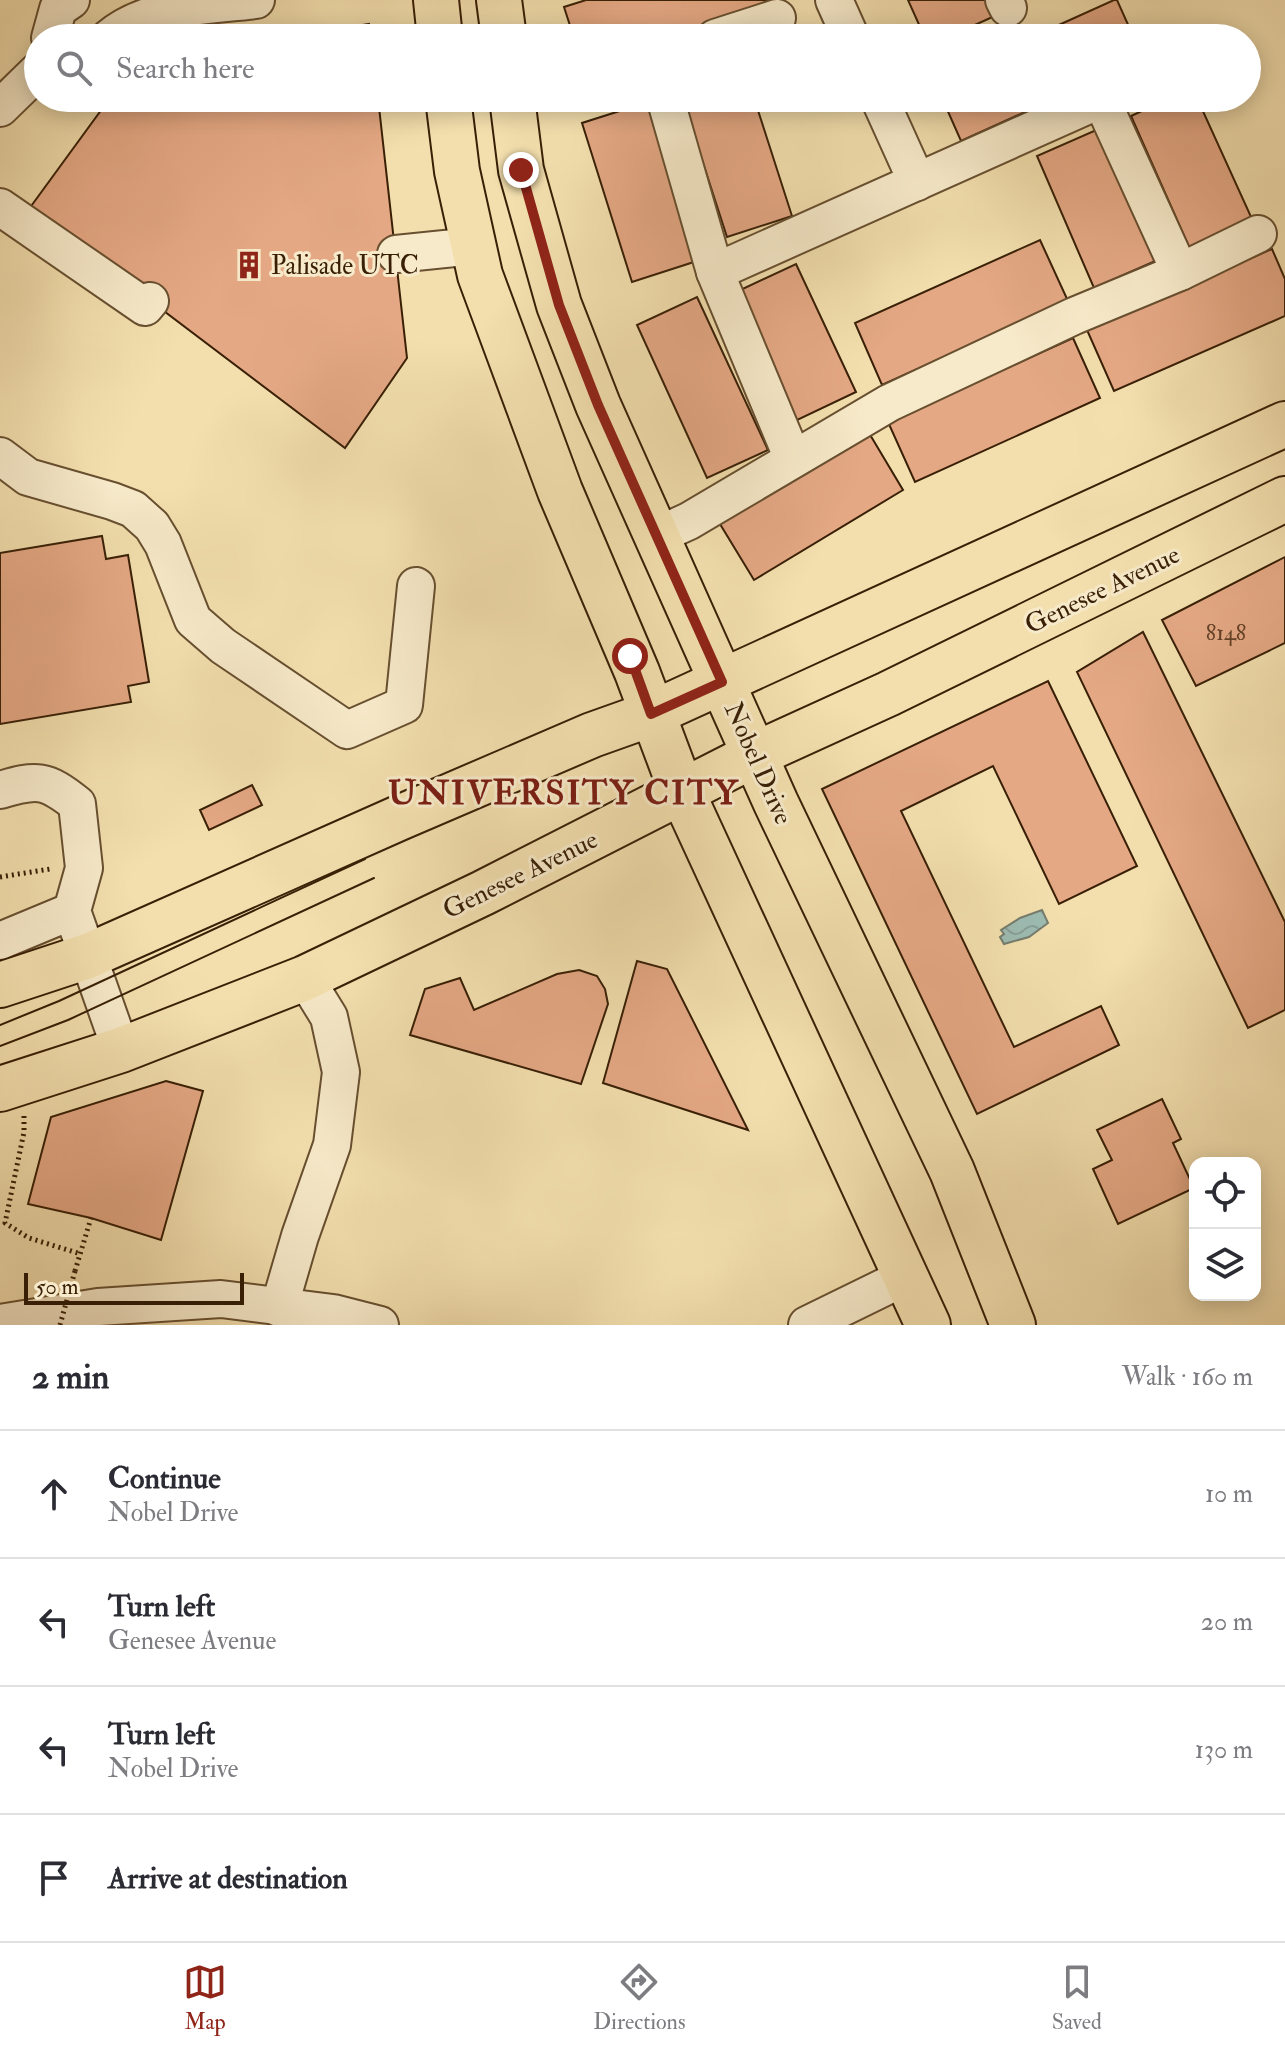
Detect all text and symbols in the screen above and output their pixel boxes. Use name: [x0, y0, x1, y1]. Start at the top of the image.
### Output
search box: [24, 24, 1261, 112]
icon: search: [52, 46, 96, 90]
text: Search here: [116, 50, 255, 87]
route end: [503, 152, 539, 188]
building icon: Palisade UTC: [234, 250, 264, 280]
place label: Palisade UTC: [271, 250, 419, 282]
street label: Genesee Avenue: [1020, 539, 1185, 641]
house number: 8148: [1206, 619, 1246, 647]
route start: [612, 638, 648, 674]
street label: Nobel Drive: [717, 697, 799, 830]
district label: UNIVERSITY CITY: [388, 772, 740, 815]
street label: Genesee Avenue: [438, 824, 603, 926]
map controls: [1189, 1157, 1261, 1301]
button: locate: [1189, 1157, 1261, 1229]
button: layers: [1189, 1229, 1261, 1301]
scale bar: [24, 1269, 244, 1305]
text: 50 m: [36, 1273, 78, 1301]
text: 2 min: [32, 1356, 109, 1399]
text: Walk · 160 m: [1122, 1361, 1253, 1393]
text: Continue: [108, 1460, 221, 1497]
icon: ahead: [32, 1472, 76, 1516]
text: 10 m: [1205, 1478, 1253, 1510]
text: Nobel Drive: [108, 1497, 238, 1529]
text: Turn left: [108, 1588, 215, 1625]
icon: left: [32, 1600, 76, 1644]
text: 20 m: [1201, 1606, 1253, 1638]
text: Genesee Avenue: [108, 1625, 276, 1657]
text: Turn left: [108, 1716, 215, 1753]
icon: left: [32, 1728, 76, 1772]
text: 130 m: [1195, 1734, 1253, 1766]
text: Nobel Drive: [108, 1753, 238, 1785]
icon: arrive: [32, 1856, 76, 1900]
text: Arrive at destination: [108, 1860, 348, 1897]
tab: Map: [183, 1960, 227, 2036]
tab: Directions: [593, 1960, 686, 2036]
tab: Saved: [1052, 1960, 1102, 2036]

